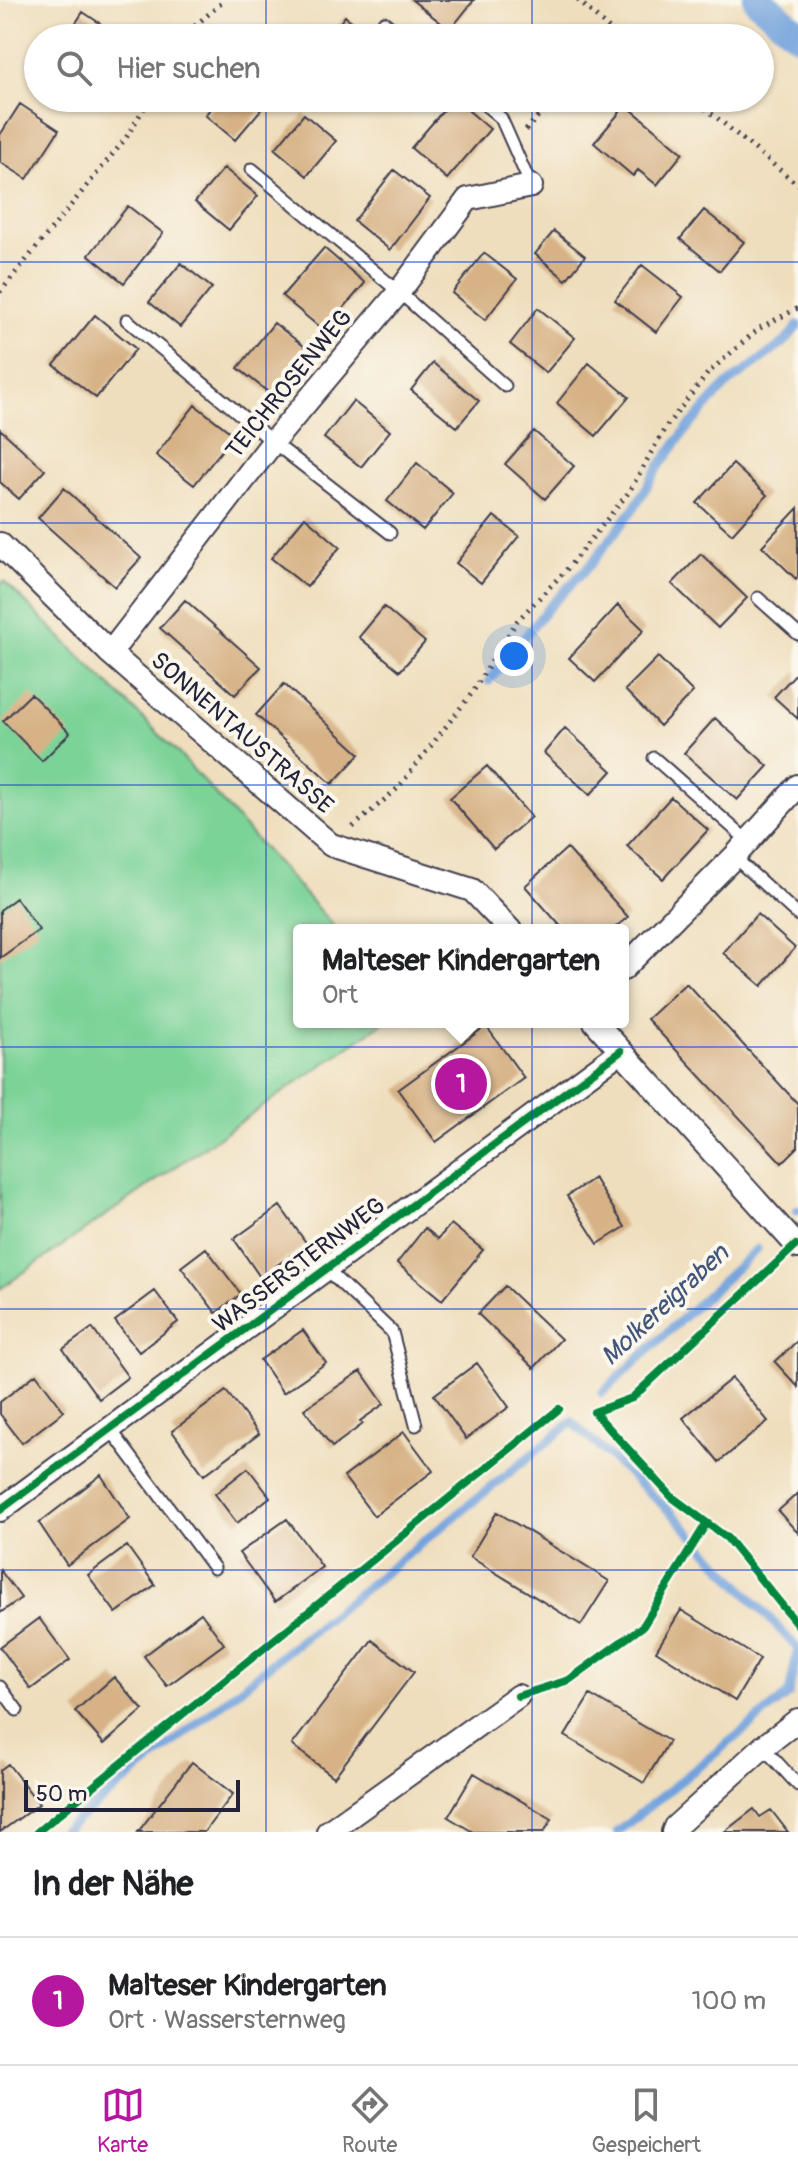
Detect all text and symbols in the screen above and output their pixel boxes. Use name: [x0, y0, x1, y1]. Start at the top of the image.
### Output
search box: [24, 24, 774, 112]
icon: search: [52, 46, 96, 90]
text: Hier suchen: [116, 50, 261, 87]
street label: TEICHROSENWEG: [220, 303, 358, 465]
your location: [494, 636, 534, 676]
street label: SONNENTAUSTRASSE: [145, 646, 339, 820]
popup: [293, 924, 629, 1028]
text: Malteser Kindergarten: [322, 942, 600, 979]
text: Ort: [322, 979, 358, 1011]
pin: 1: [435, 1054, 487, 1114]
street label: WASSERSTERNWEG: [207, 1191, 391, 1339]
water label: Molkereigraben: [594, 1237, 736, 1372]
scale bar: [24, 1776, 240, 1812]
text: 50 m: [36, 1780, 87, 1808]
text: In der Nähe: [32, 1863, 193, 1906]
text: Malteser Kindergarten: [108, 1967, 387, 2004]
text: 1: [53, 1985, 63, 2017]
text: 100 m: [692, 1985, 766, 2017]
text: Ort · Wassersternweg: [108, 2004, 346, 2036]
tab: Karte: [97, 2083, 148, 2159]
tab: Route: [342, 2083, 397, 2159]
tab: Gespeichert: [591, 2083, 701, 2159]

